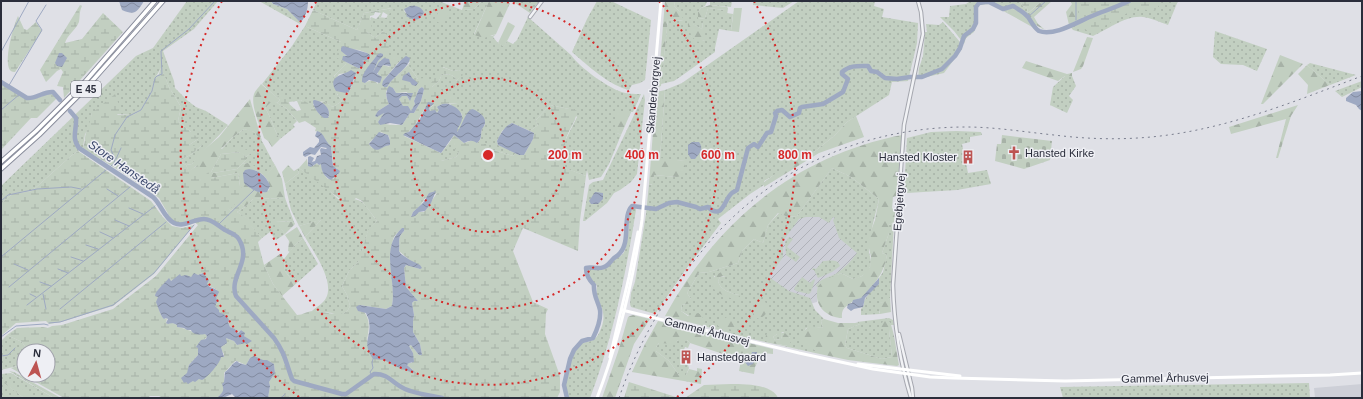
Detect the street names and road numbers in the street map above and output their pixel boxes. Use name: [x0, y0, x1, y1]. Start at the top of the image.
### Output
street label: Skanderborgvej: [644, 56, 662, 134]
road number: E 45: [71, 81, 101, 97]
street label: Egebjergvej: [891, 173, 907, 231]
street label: Gammel Århusvej: [663, 315, 751, 347]
street label: Gammel Århusvej: [1121, 371, 1209, 385]

